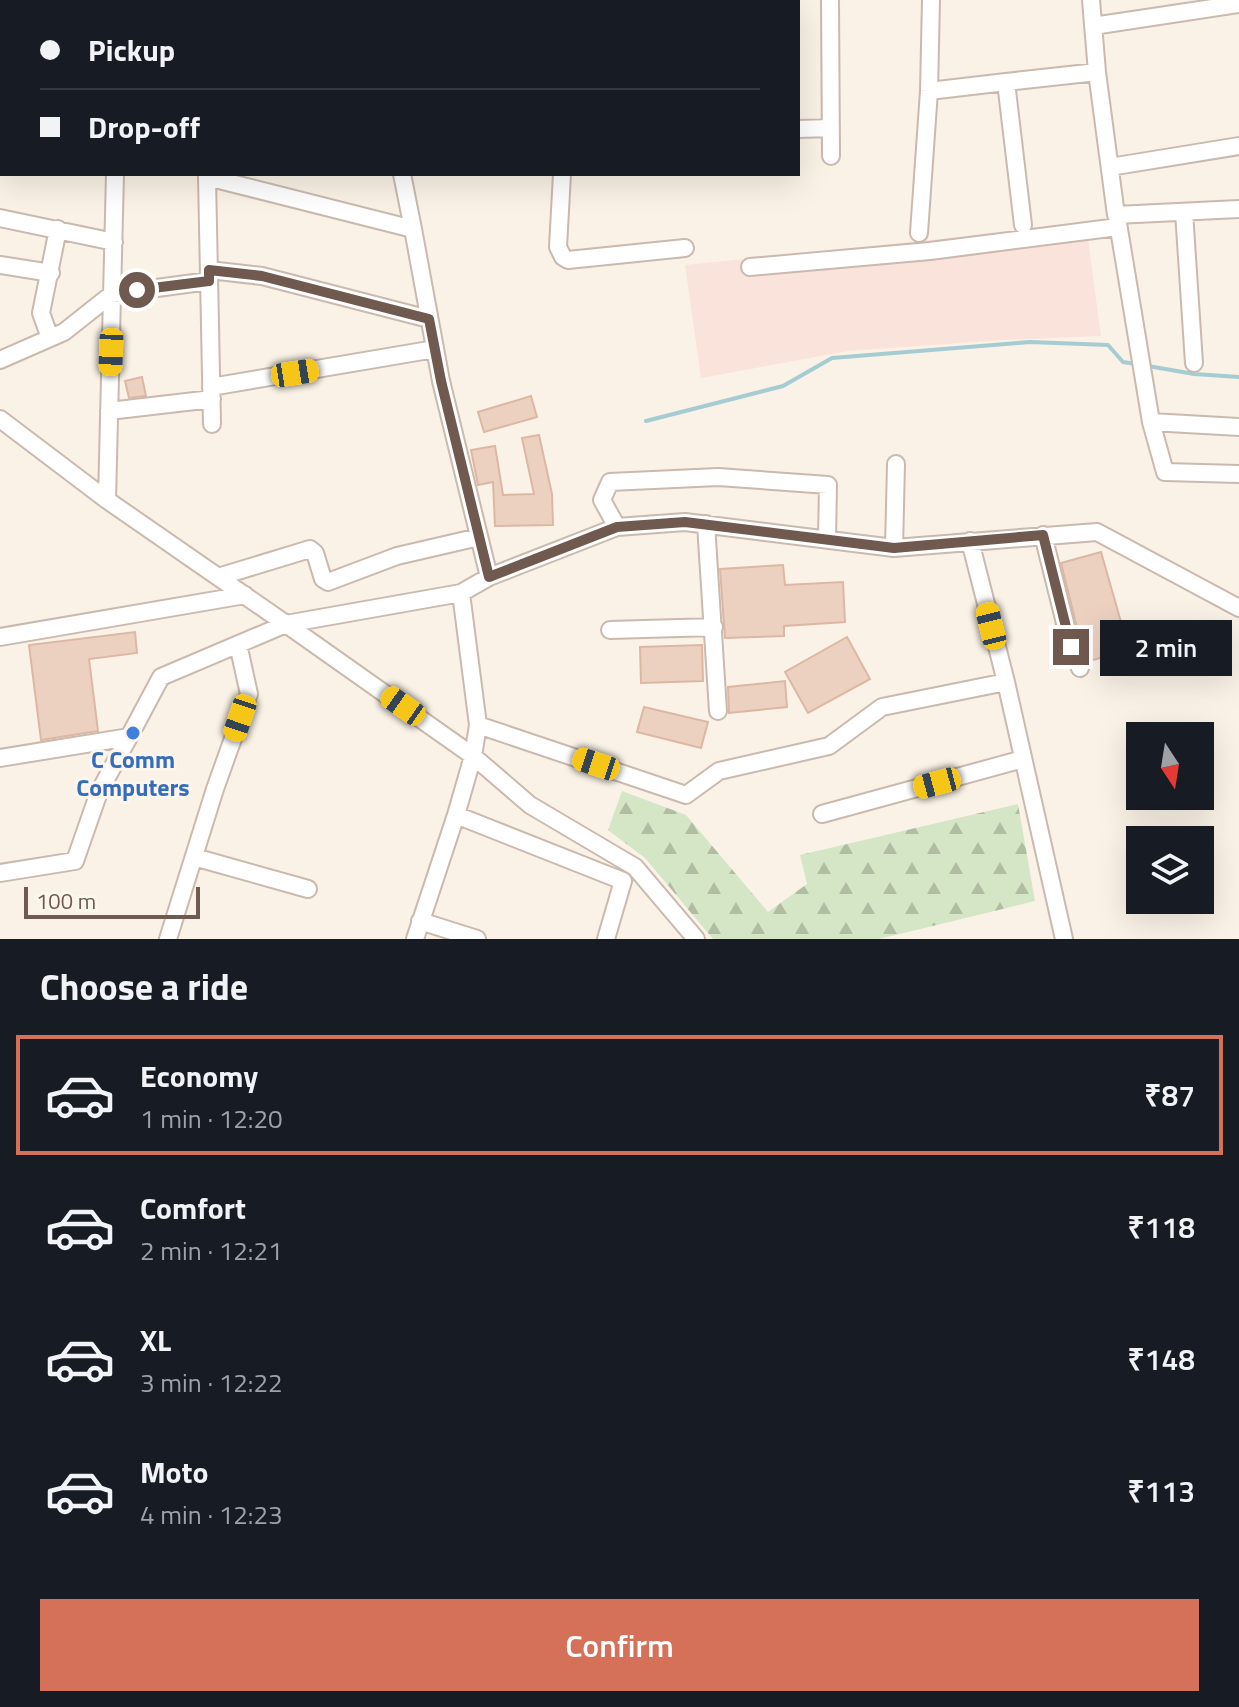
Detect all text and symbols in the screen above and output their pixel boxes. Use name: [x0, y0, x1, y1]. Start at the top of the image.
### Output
text: Pickup: [88, 27, 175, 73]
text: Drop-off: [88, 104, 200, 150]
route start: [119, 272, 155, 308]
car: [98, 328, 124, 376]
car: [269, 357, 321, 389]
car: [974, 600, 1008, 652]
callout: 2 min: [1099, 619, 1231, 675]
text: 2 min: [1135, 628, 1197, 667]
route end: [1053, 629, 1089, 665]
car: [376, 682, 430, 730]
car: [221, 691, 259, 745]
north arrow: [1126, 722, 1214, 810]
map controls: [1126, 722, 1214, 914]
marker: C Comm Computers: [124, 724, 142, 742]
place label: C Comm Computers: [76, 741, 190, 805]
car: [569, 745, 623, 783]
car: [911, 765, 963, 801]
button: layers: [1126, 826, 1214, 914]
scale bar: [24, 883, 200, 919]
text: 100 m: [36, 884, 96, 918]
text: Choose a ride: [40, 959, 248, 1014]
text: Economy: [140, 1053, 258, 1099]
icon: car: [44, 1059, 116, 1131]
text: ₹87: [1144, 1072, 1195, 1118]
text: 1 min · 12:20: [140, 1099, 283, 1138]
text: Comfort: [140, 1185, 246, 1231]
icon: car: [44, 1191, 116, 1263]
text: ₹118: [1127, 1204, 1195, 1250]
text: 2 min · 12:21: [140, 1231, 283, 1270]
text: XL: [140, 1317, 171, 1363]
icon: car: [44, 1323, 116, 1395]
text: ₹148: [1127, 1336, 1195, 1382]
text: 3 min · 12:22: [140, 1363, 283, 1402]
text: Moto: [140, 1449, 208, 1495]
icon: car: [44, 1455, 116, 1527]
text: ₹113: [1127, 1468, 1195, 1514]
text: 4 min · 12:23: [140, 1495, 283, 1534]
button: Confirm: [40, 1599, 1199, 1691]

